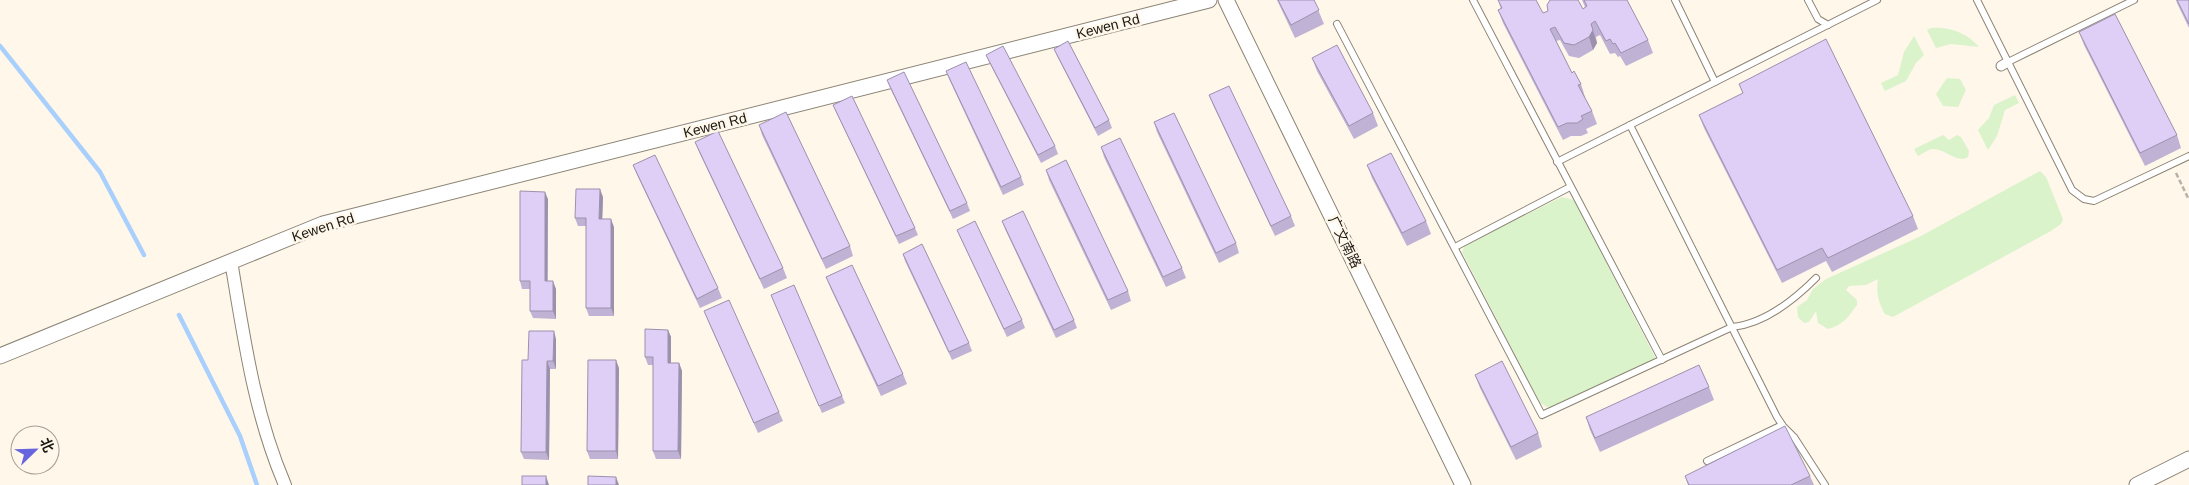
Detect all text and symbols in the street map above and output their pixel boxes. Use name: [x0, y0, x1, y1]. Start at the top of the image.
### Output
street label: Kewen Rd: [1075, 10, 1141, 42]
street label: Kewen Rd: [682, 109, 748, 141]
street label: Kewen Rd: [290, 209, 356, 245]
street label: 广文南路: [1326, 213, 1364, 271]
north arrow: [10, 425, 60, 475]
text: 北: [37, 435, 57, 454]

